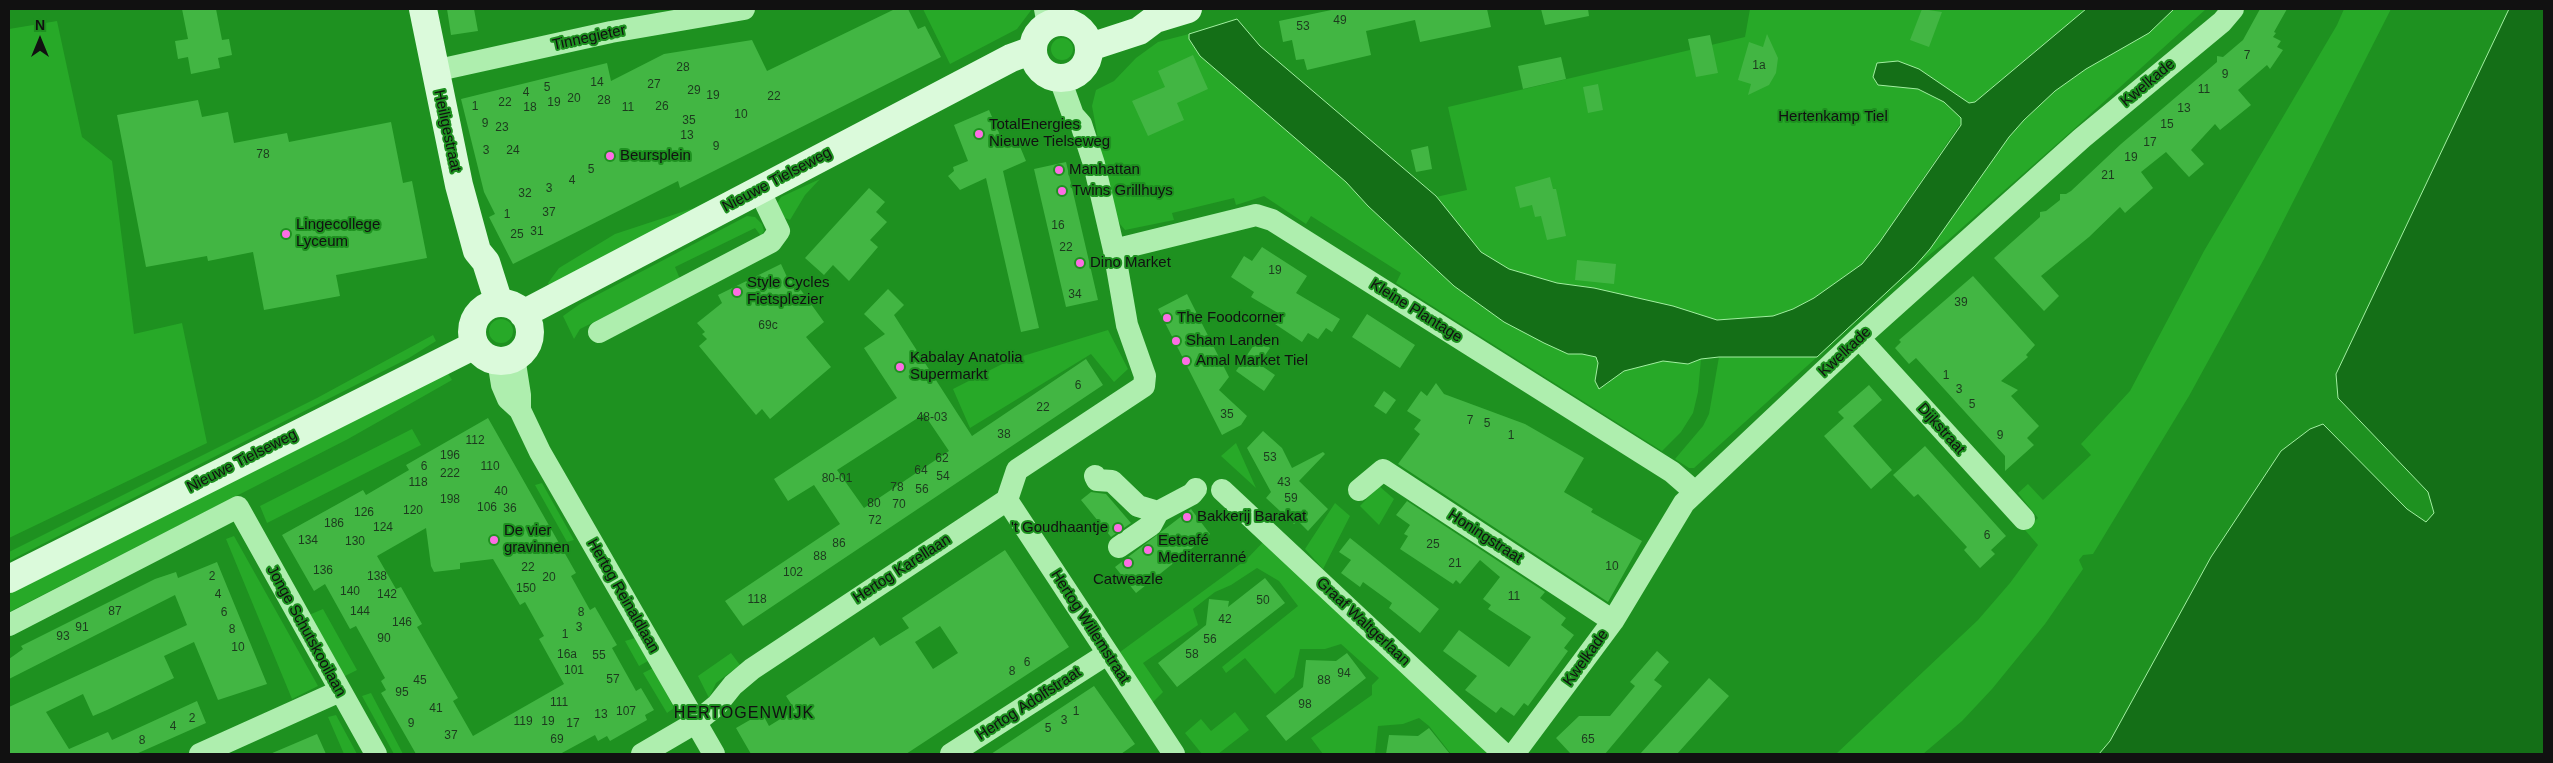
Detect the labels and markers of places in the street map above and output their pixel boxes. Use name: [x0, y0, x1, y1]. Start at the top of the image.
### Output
place label: TotalEnergies Nieuwe Tielseweg: [989, 116, 1110, 151]
marker: TotalEnergies Nieuwe Tielseweg: [973, 128, 985, 140]
place label: Beursplein: [620, 147, 691, 165]
marker: Beursplein: [604, 150, 616, 162]
place label: Manhattan: [1069, 161, 1140, 179]
marker: Manhattan: [1053, 164, 1065, 176]
place label: Twins Grillhuys: [1072, 182, 1173, 200]
marker: Twins Grillhuys: [1056, 185, 1068, 197]
place label: Lingecollege Lyceum: [296, 216, 380, 251]
marker: Lingecollege Lyceum: [280, 228, 292, 240]
place label: Dino Market: [1090, 254, 1171, 272]
marker: Dino Market: [1074, 257, 1086, 269]
place label: Style Cycles Fietsplezier: [747, 274, 830, 309]
marker: Style Cycles Fietsplezier: [731, 286, 743, 298]
place label: The Foodcorner: [1177, 309, 1284, 327]
marker: The Foodcorner: [1161, 312, 1173, 324]
place label: Sham Landen: [1186, 332, 1279, 350]
marker: Sham Landen: [1170, 335, 1182, 347]
place label: Kabalay Anatolia Supermarkt: [910, 349, 1023, 384]
place label: Amal Market Tiel: [1196, 352, 1308, 370]
marker: Amal Market Tiel: [1180, 355, 1192, 367]
marker: Kabalay Anatolia Supermarkt: [894, 361, 906, 373]
place label: Bakkerij Barakat: [1197, 508, 1306, 526]
marker: Bakkerij Barakat: [1181, 511, 1193, 523]
place label: 't Goudhaantje: [1011, 519, 1108, 537]
place label: De vier gravinnen: [504, 522, 570, 557]
marker: 't Goudhaantje: [1112, 522, 1124, 534]
place label: Eetcafé Mediterranné: [1158, 532, 1246, 567]
marker: De vier gravinnen: [488, 534, 500, 546]
marker: Eetcafé Mediterranné: [1142, 544, 1154, 556]
marker: Catweazle: [1122, 557, 1134, 569]
place label: Catweazle: [1093, 571, 1163, 589]

